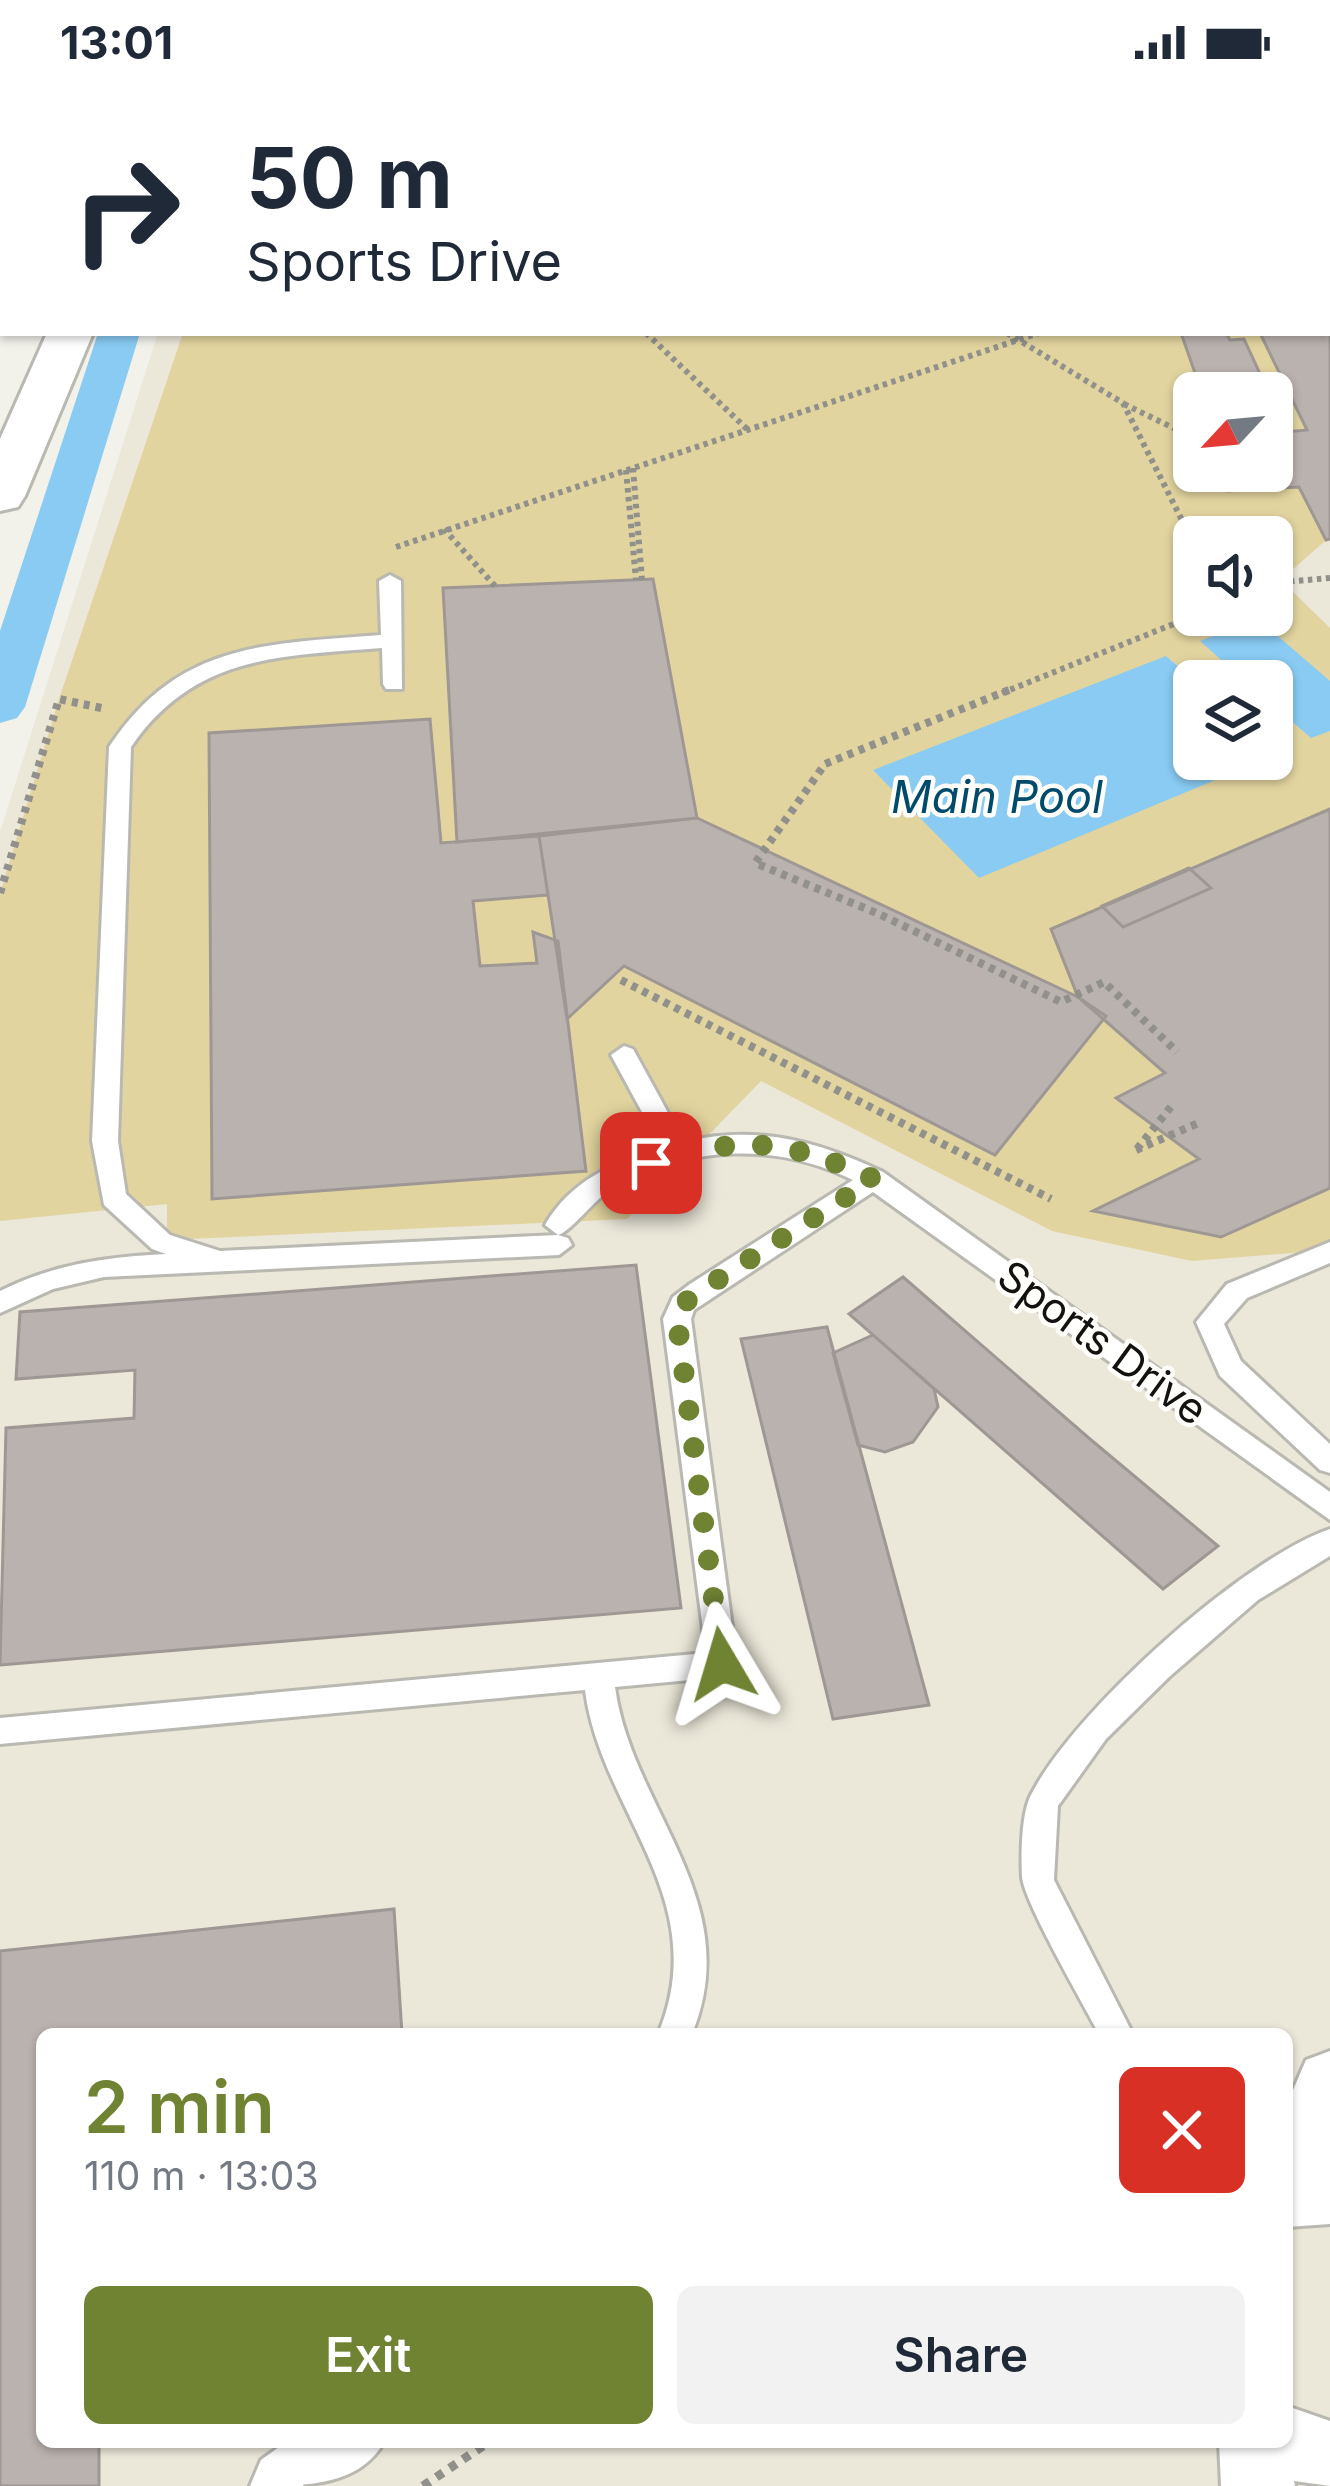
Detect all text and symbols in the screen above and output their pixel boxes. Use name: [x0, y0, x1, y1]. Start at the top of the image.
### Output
text: 13:01: [60, 15, 173, 70]
text: 50 m: [246, 127, 453, 228]
icon: right: [48, 132, 204, 288]
text: Sports Drive: [246, 229, 562, 294]
north arrow: [1173, 372, 1293, 492]
map controls: [1173, 372, 1293, 780]
button: sound: [1173, 516, 1293, 636]
button: layers: [1173, 660, 1293, 780]
water label: Main Pool: [891, 769, 1103, 824]
pin: [600, 1112, 702, 1214]
icon: arrive: [618, 1130, 684, 1196]
street label: Sports Drive: [989, 1249, 1217, 1435]
position arrow: [659, 1601, 785, 1727]
text: 2 min: [84, 2063, 275, 2150]
button: close: [1119, 2067, 1245, 2193]
text: 110 m · 13:03: [84, 2152, 319, 2199]
button: Exit: [84, 2286, 653, 2424]
button: Share: [677, 2286, 1245, 2424]

